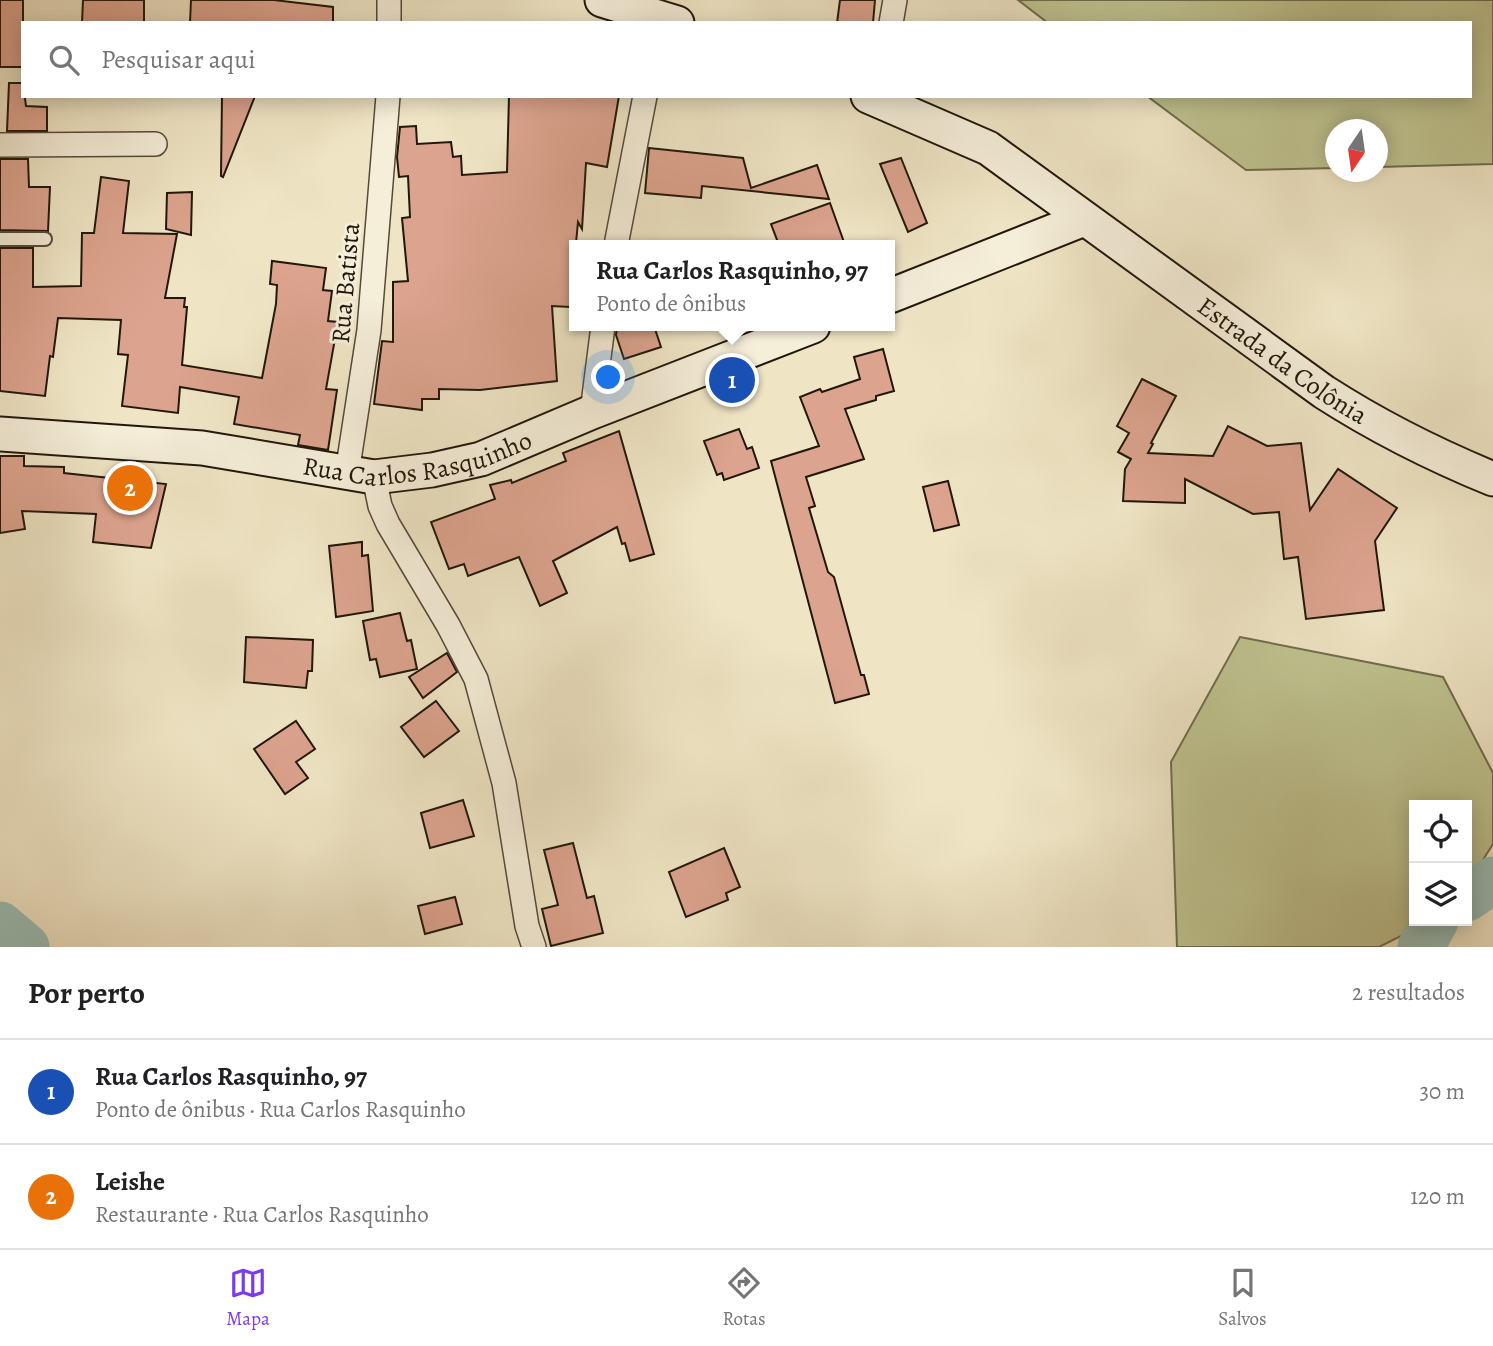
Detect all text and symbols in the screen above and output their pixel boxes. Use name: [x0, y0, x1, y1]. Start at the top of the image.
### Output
search box: [21, 21, 1472, 98]
icon: search: [45, 41, 83, 79]
text: Pesquisar aqui: [101, 42, 256, 77]
north arrow: [1325, 119, 1388, 182]
street label: Rua Batista: [323, 221, 368, 345]
popup: [569, 240, 895, 331]
text: Rua Carlos Rasquinho, 97: [596, 253, 868, 288]
text: Ponto de ônibus: [596, 288, 746, 319]
street label: Estrada da Colônia: [1190, 289, 1374, 433]
pin: 1: [709, 354, 755, 406]
your location: [591, 360, 625, 394]
street label: Rua Carlos Rasquinho: [300, 423, 537, 495]
pin: 2: [107, 462, 153, 514]
map controls: [1409, 800, 1472, 926]
button: locate: [1409, 800, 1472, 863]
button: layers: [1409, 863, 1472, 926]
text: Por perto: [28, 973, 145, 1013]
text: 2 resultados: [1352, 977, 1465, 1008]
text: Rua Carlos Rasquinho, 97: [95, 1059, 367, 1094]
text: 1: [47, 1076, 55, 1107]
text: 30 m: [1419, 1076, 1465, 1107]
text: Ponto de ônibus · Rua Carlos Rasquinho: [95, 1094, 466, 1125]
text: Leishe: [95, 1164, 165, 1199]
text: 2: [45, 1181, 57, 1212]
text: 120 m: [1410, 1181, 1465, 1212]
text: Restaurante · Rua Carlos Rasquinho: [95, 1199, 429, 1230]
tab: Mapa: [226, 1264, 270, 1332]
tab: Rotas: [722, 1264, 766, 1332]
tab: Salvos: [1218, 1264, 1267, 1332]

